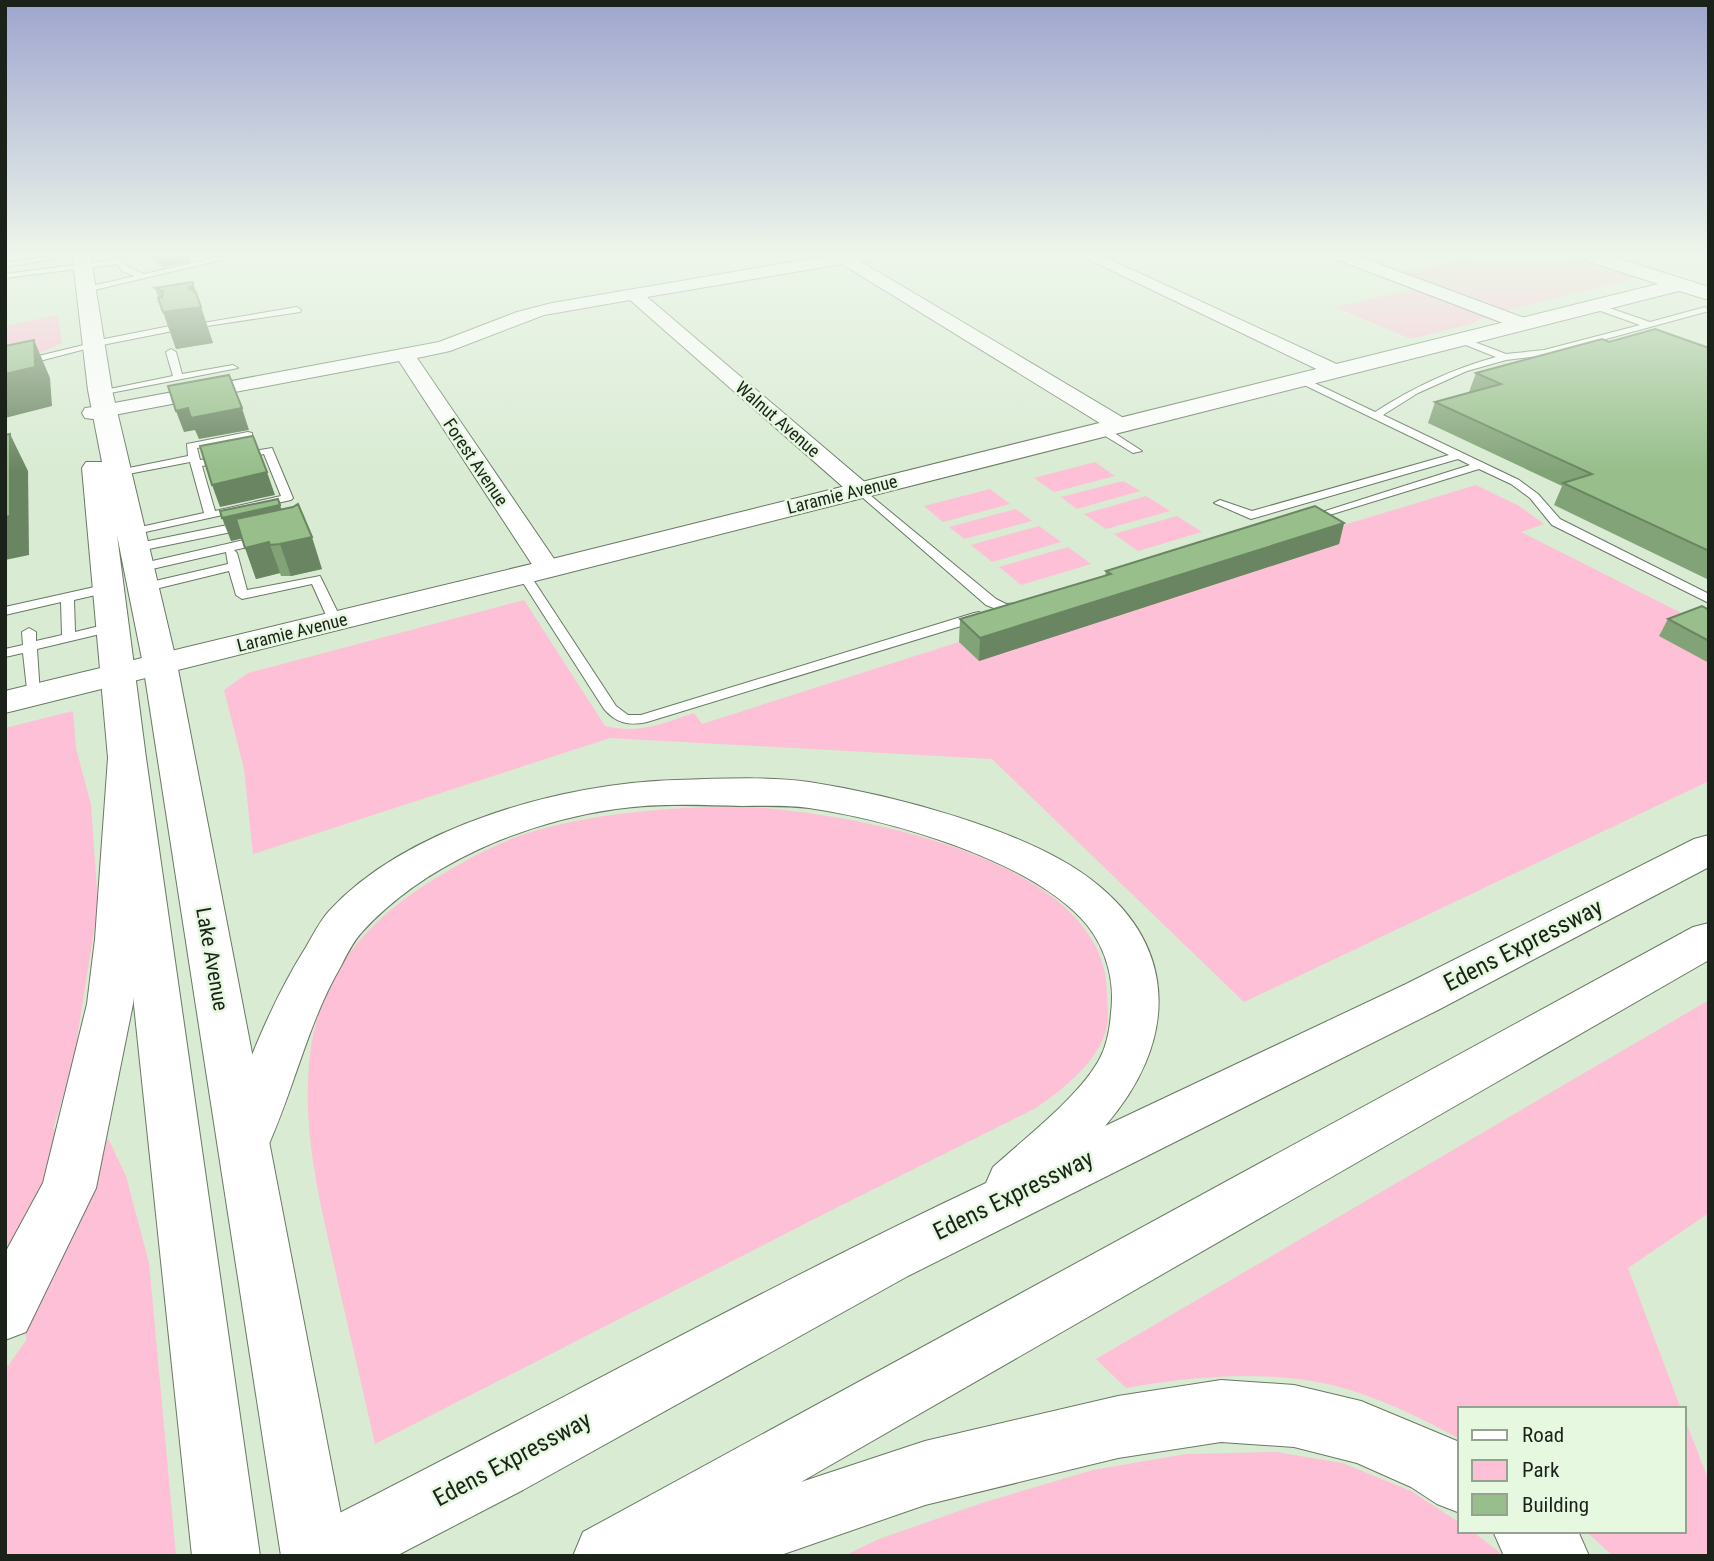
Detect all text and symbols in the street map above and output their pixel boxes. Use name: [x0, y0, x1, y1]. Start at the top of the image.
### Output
street label: Walnut Avenue: [732, 377, 824, 461]
street label: Forest Avenue: [439, 414, 513, 510]
street label: Laramie Avenue: [785, 470, 899, 518]
street label: Laramie Avenue: [235, 608, 349, 656]
street label: Edens Expressway: [1439, 893, 1607, 997]
street label: Lake Avenue: [191, 905, 233, 1013]
street label: Edens Expressway: [928, 1144, 1098, 1246]
street label: Edens Expressway: [428, 1406, 596, 1512]
legend: [1458, 1407, 1686, 1533]
text: Road: [1522, 1423, 1564, 1447]
text: Park: [1522, 1458, 1560, 1482]
text: Building: [1522, 1493, 1589, 1517]

